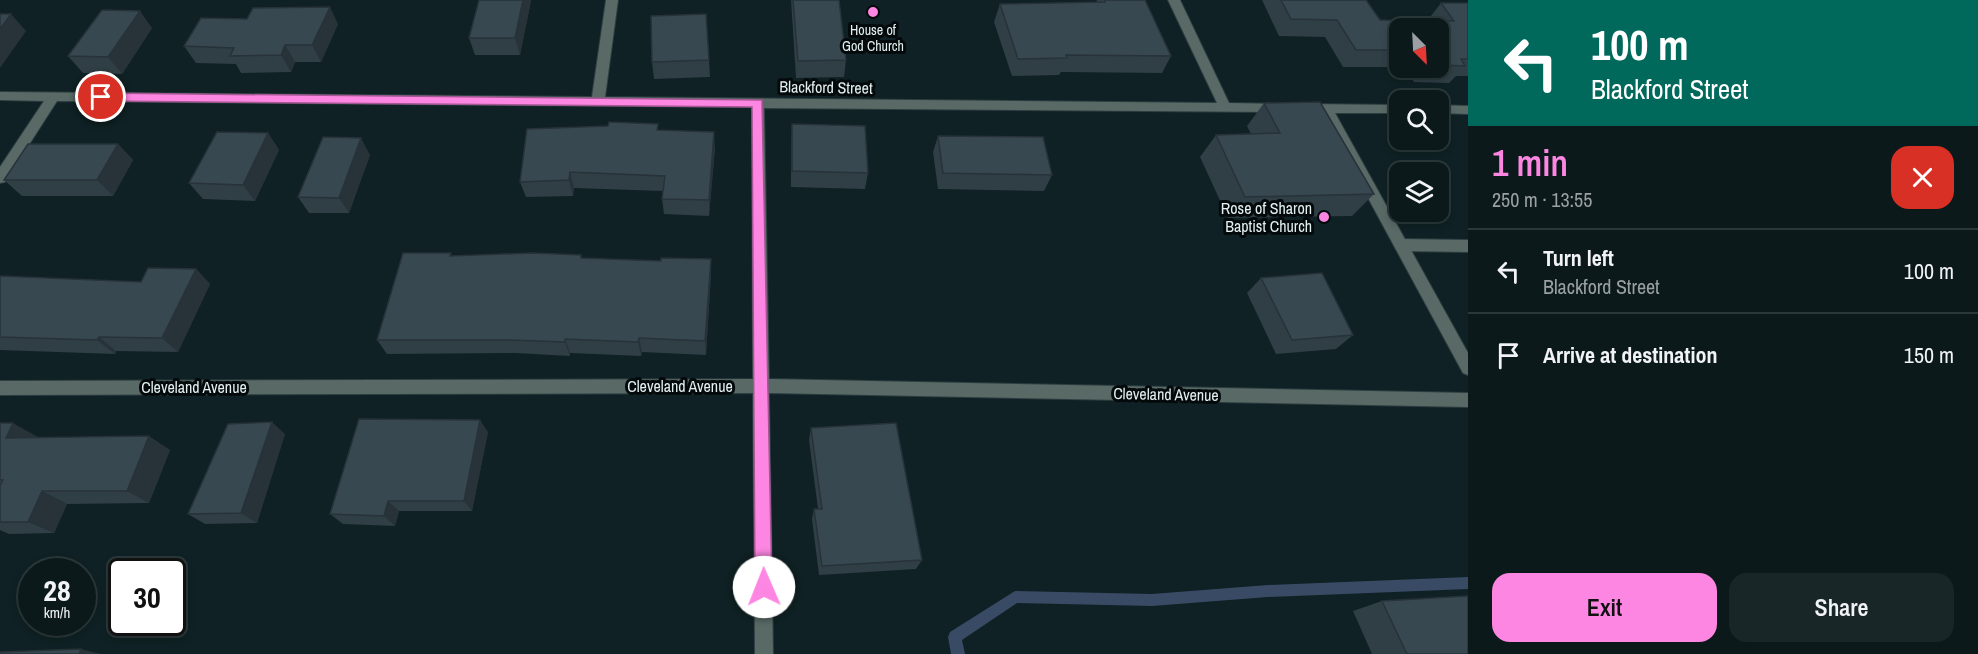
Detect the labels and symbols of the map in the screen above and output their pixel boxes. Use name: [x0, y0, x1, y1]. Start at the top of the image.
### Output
marker: House of God Church: [866, 5, 880, 19]
north arrow: [1389, 18, 1449, 78]
place label: House of God Church: [842, 21, 904, 55]
pin: [75, 71, 126, 122]
street label: Blackford Street: [779, 75, 873, 99]
place label: Rose of Sharon Baptist Church: [1221, 197, 1312, 237]
marker: Rose of Sharon Baptist Church: [1317, 210, 1331, 224]
street label: Cleveland Avenue: [627, 375, 733, 397]
street label: Cleveland Avenue: [141, 376, 247, 398]
street label: Cleveland Avenue: [1113, 382, 1219, 406]
position arrow: [732, 555, 796, 619]
speed limit sign: 30: [108, 558, 186, 636]

